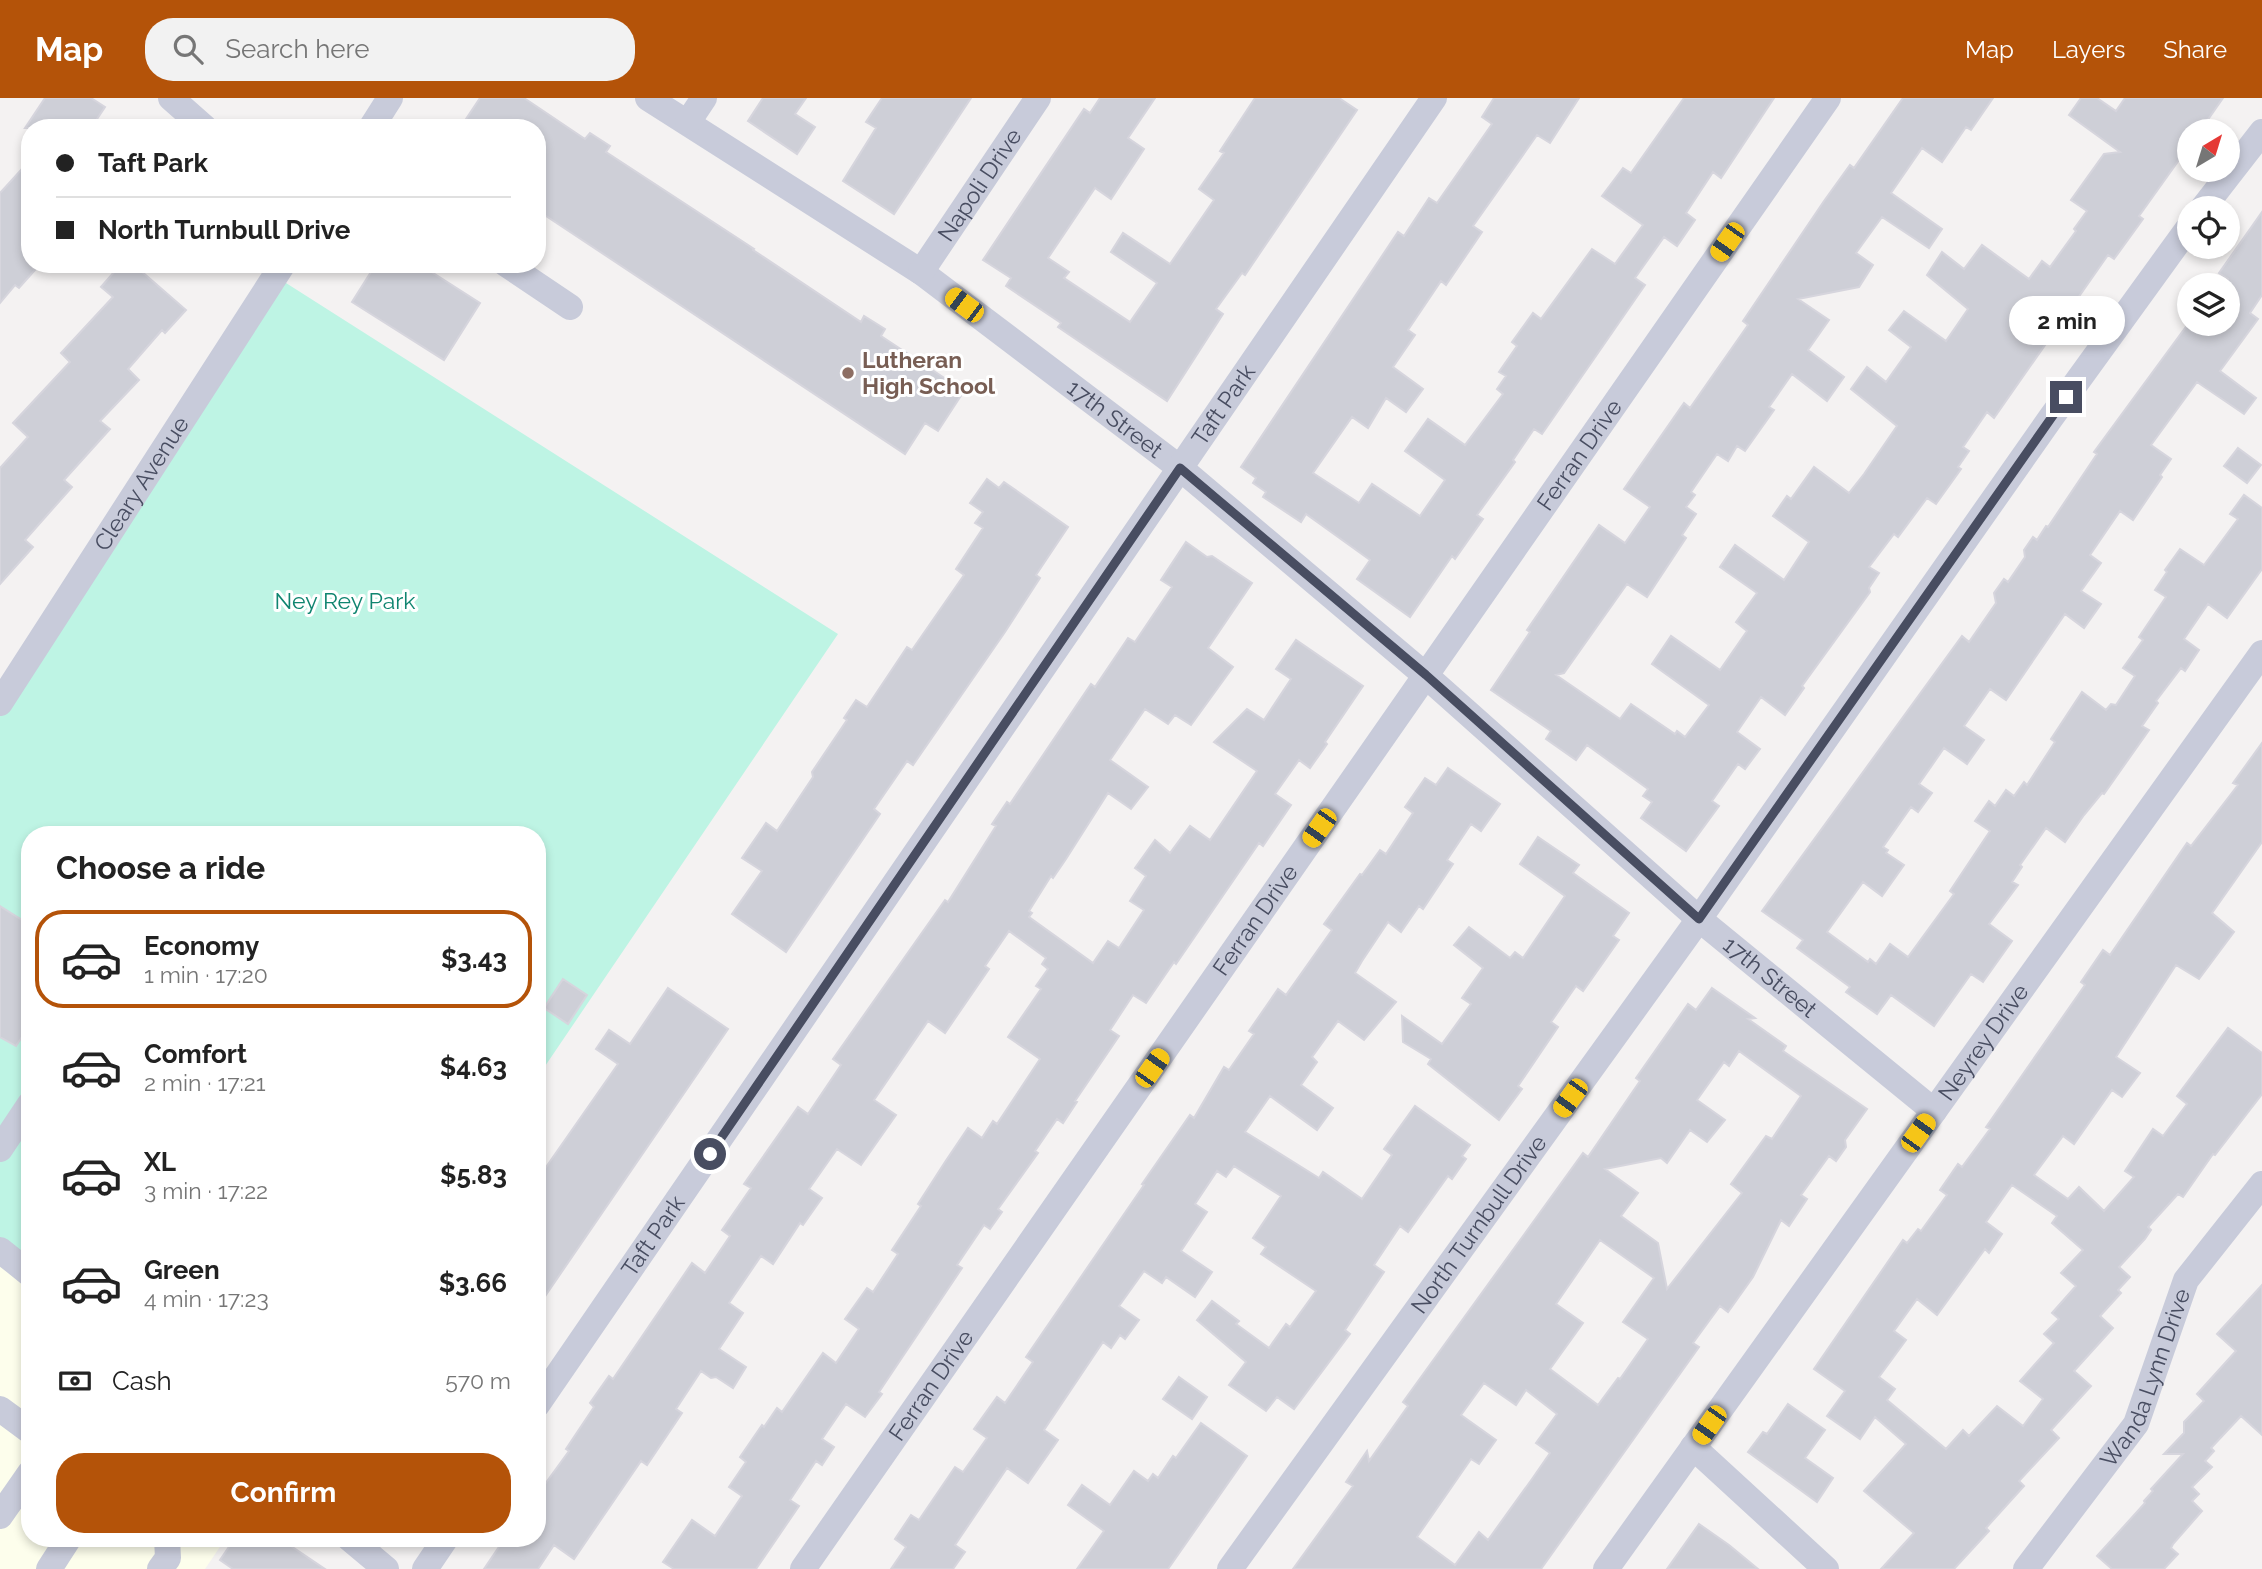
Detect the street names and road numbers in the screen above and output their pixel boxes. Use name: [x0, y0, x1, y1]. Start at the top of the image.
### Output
street label: Napoli Drive: [932, 123, 1027, 246]
street label: Taft Park: [1186, 359, 1260, 450]
street label: 17th Street: [1062, 374, 1169, 463]
street label: Ferran Drive: [1531, 394, 1627, 515]
street label: Cleary Avenue: [88, 411, 194, 555]
street label: Ferran Drive: [1207, 859, 1303, 980]
street label: 17th Street: [1718, 931, 1823, 1023]
street label: Neyrey Drive: [1932, 978, 2034, 1105]
street label: North Turnbull Drive: [1405, 1130, 1552, 1319]
street label: Taft Park: [615, 1190, 690, 1281]
street label: Wanda Lynn Drive: [2094, 1285, 2195, 1472]
street label: Ferran Drive: [883, 1324, 979, 1446]

